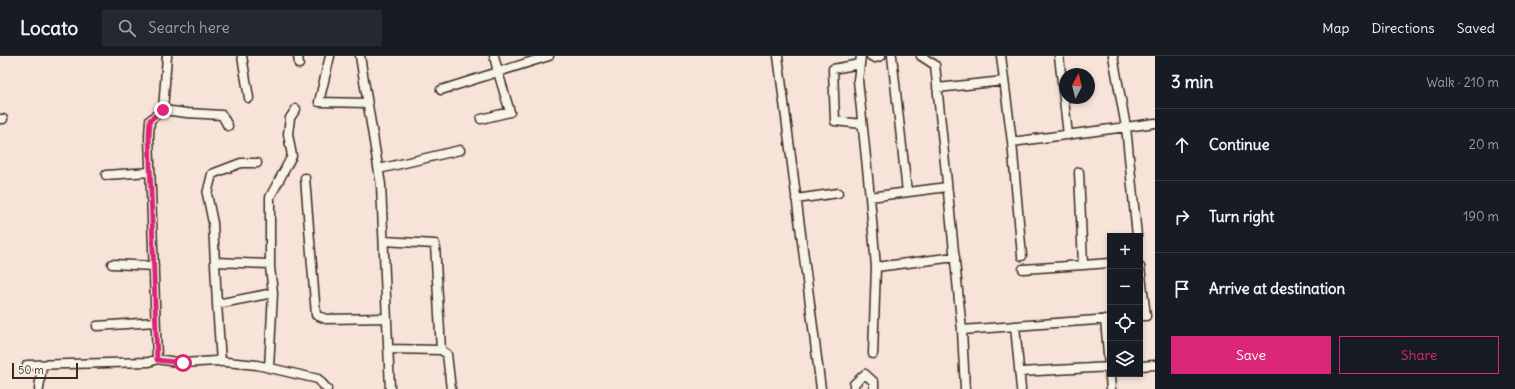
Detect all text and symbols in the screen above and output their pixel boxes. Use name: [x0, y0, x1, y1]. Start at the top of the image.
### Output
search box: [102, 10, 382, 46]
text: Locato: [20, 16, 78, 40]
icon: search: [116, 17, 138, 39]
text: Search here: [148, 18, 230, 37]
text: Map: [1322, 19, 1349, 37]
text: Directions: [1371, 19, 1435, 37]
text: Saved: [1457, 19, 1495, 37]
north arrow: [1059, 68, 1095, 104]
text: 3 min: [1171, 71, 1213, 93]
text: Walk · 210 m: [1426, 74, 1499, 91]
route end: [154, 101, 172, 119]
icon: ahead: [1171, 134, 1193, 156]
text: Continue: [1209, 135, 1270, 154]
text: 20 m: [1469, 136, 1499, 153]
icon: right: [1171, 206, 1193, 228]
text: Turn right: [1209, 207, 1274, 226]
text: 190 m: [1463, 208, 1499, 225]
map controls: [1107, 233, 1143, 377]
button: +: [1107, 233, 1143, 269]
button: −: [1107, 269, 1143, 305]
icon: arrive: [1171, 278, 1193, 300]
text: Arrive at destination: [1209, 279, 1345, 298]
button: locate: [1107, 305, 1143, 341]
button: Save: [1171, 336, 1331, 374]
button: Share: [1339, 336, 1499, 374]
button: layers: [1107, 341, 1143, 377]
route start: [174, 354, 192, 372]
scale bar: [12, 361, 78, 380]
text: 50 m: [18, 363, 44, 377]

